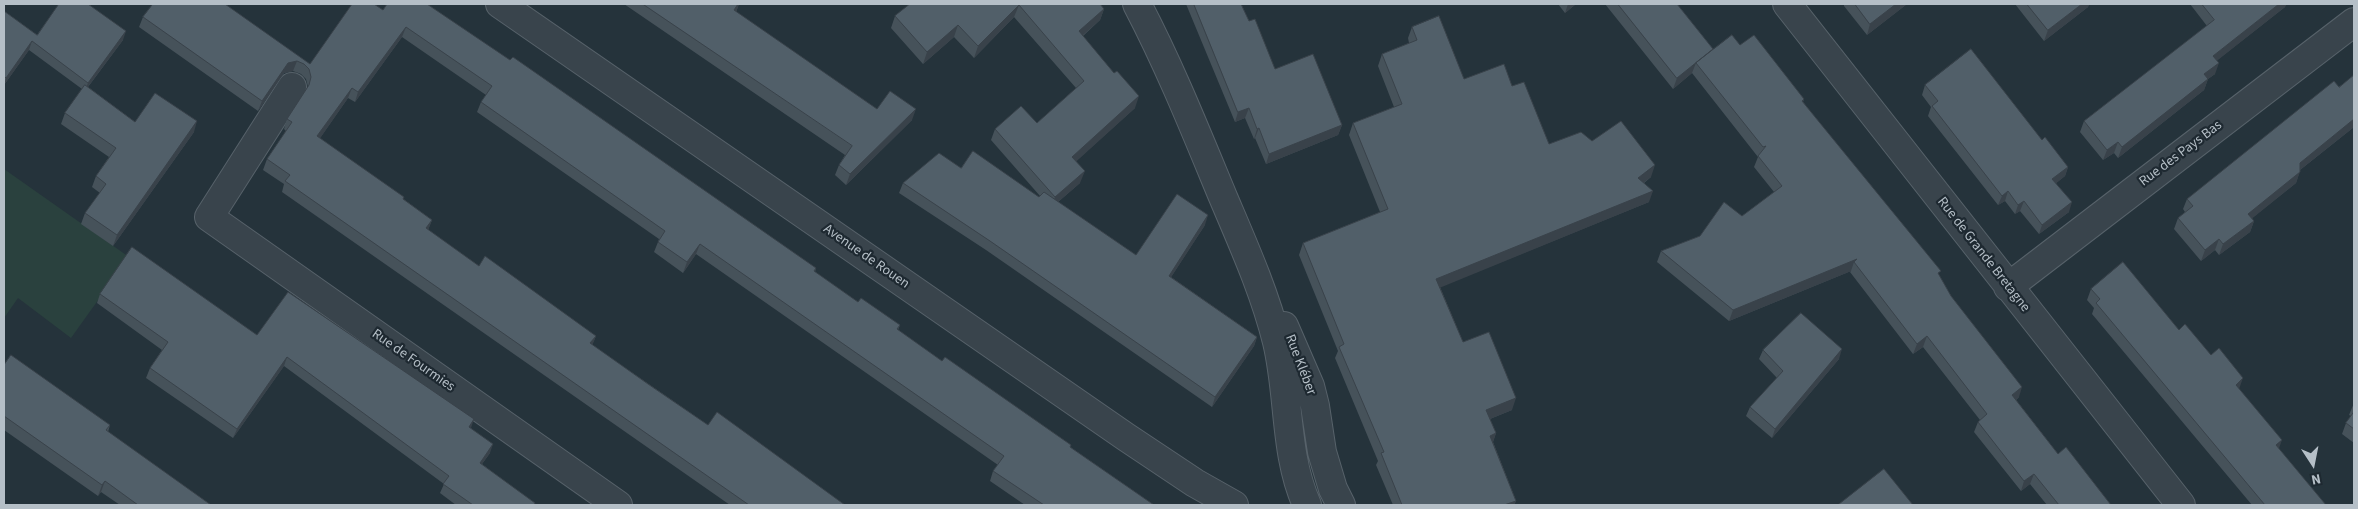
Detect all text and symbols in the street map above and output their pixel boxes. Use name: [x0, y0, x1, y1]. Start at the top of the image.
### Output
street label: Rue des Pays Bas: [2136, 117, 2226, 191]
street label: Rue de Grande Bretagne: [1933, 194, 2033, 316]
street label: Avenue de Rouen: [820, 221, 912, 293]
street label: Rue de Fourmies: [368, 326, 458, 396]
street label: Rue Kléber: [1281, 332, 1319, 398]
north arrow: [2288, 439, 2338, 489]
text: N: [2309, 468, 2322, 489]

